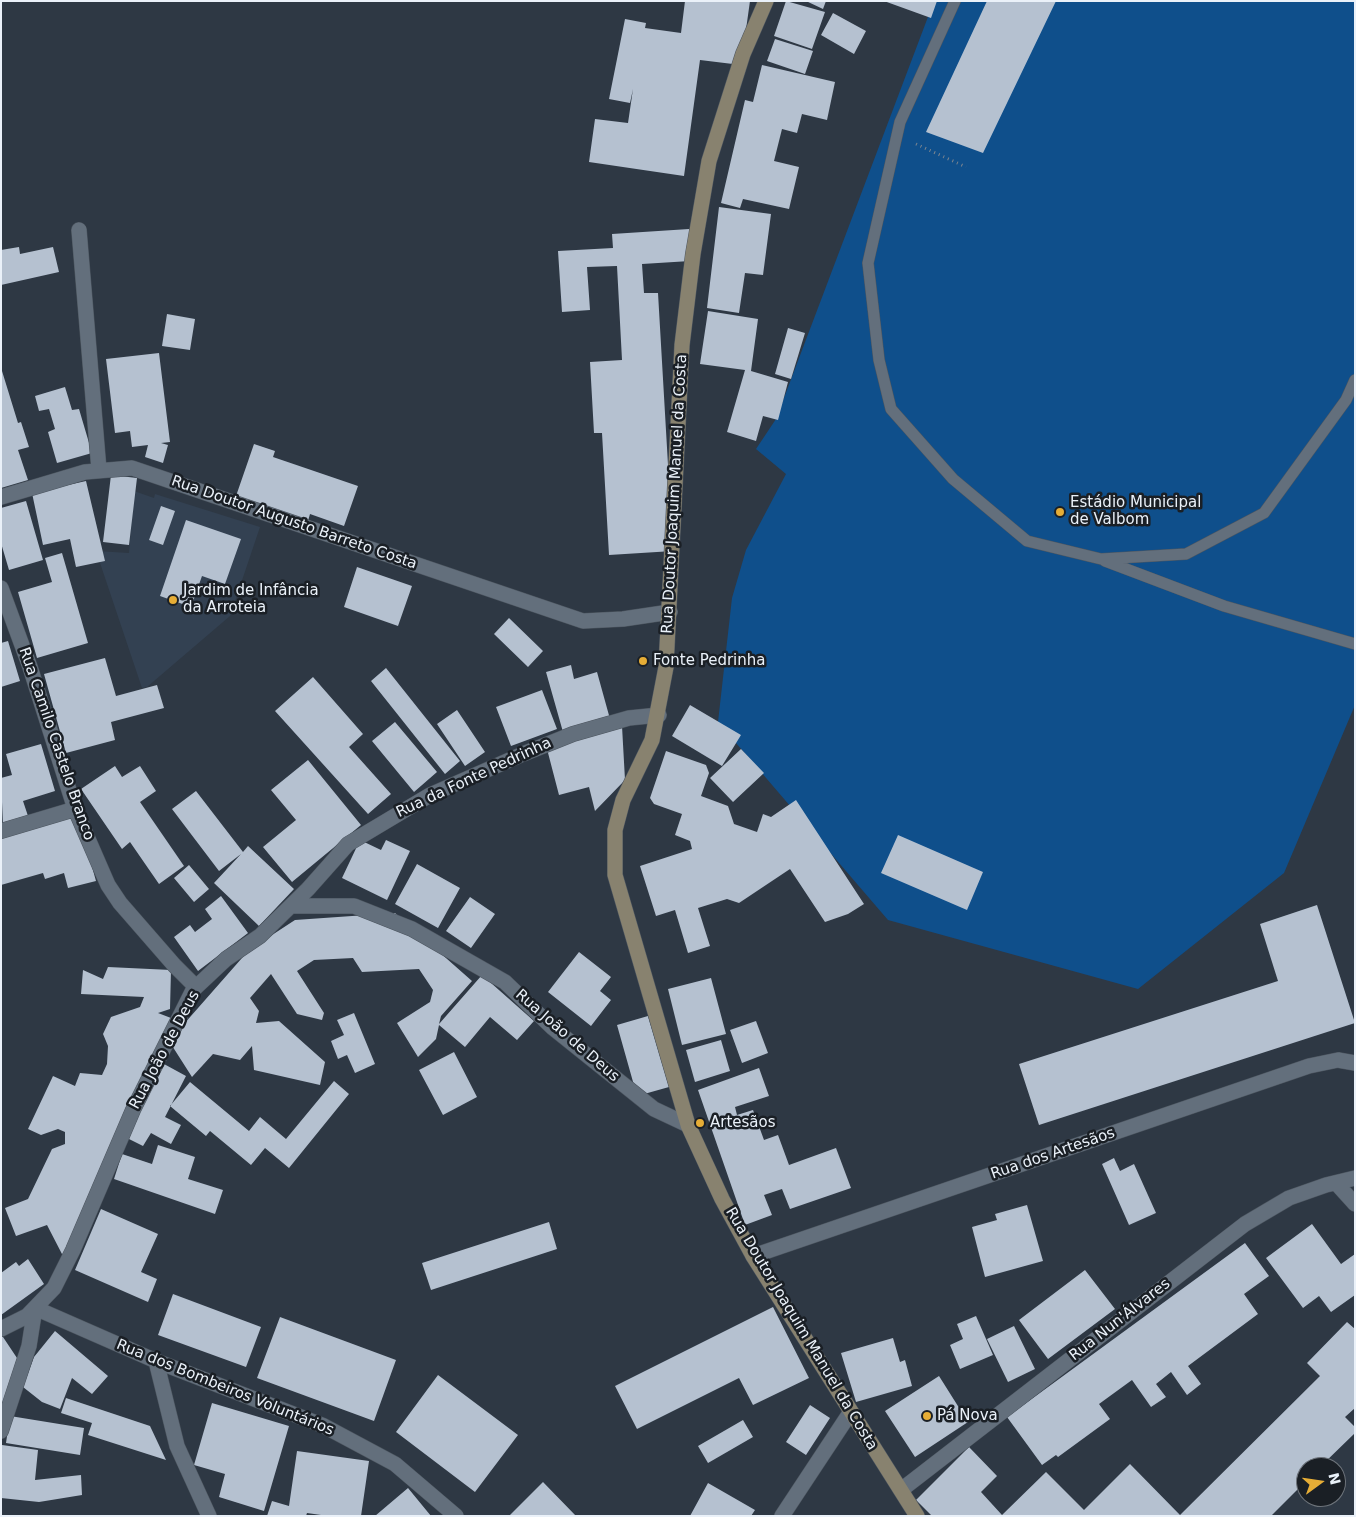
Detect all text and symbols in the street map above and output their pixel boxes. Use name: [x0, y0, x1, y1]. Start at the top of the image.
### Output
street label: Rua Doutor Joaquim Manuel da Costa: [659, 354, 691, 634]
street label: Rua Doutor Augusto Barreto Costa: [169, 472, 419, 574]
place label: Estádio Municipal de Valbom: [1070, 494, 1201, 529]
marker: Estádio Municipal de Valbom: [1054, 506, 1066, 518]
place label: Jardim de Infância da Arroteia: [183, 582, 319, 617]
marker: Jardim de Infância da Arroteia: [167, 594, 179, 606]
street label: Rua Camilo Castelo Branco: [14, 645, 98, 843]
place label: Fonte Pedrinha: [653, 652, 765, 670]
marker: Fonte Pedrinha: [637, 655, 649, 667]
street label: Rua da Fonte Pedrinha: [394, 734, 554, 822]
street label: Rua João de Deus: [511, 986, 623, 1086]
street label: Rua João de Deus: [126, 988, 204, 1112]
place label: Artesãos: [710, 1114, 776, 1132]
marker: Artesãos: [694, 1117, 706, 1129]
street label: Rua dos Artesãos: [989, 1124, 1117, 1184]
street label: Rua Doutor Joaquim Manuel da Costa: [721, 1204, 881, 1454]
street label: Rua Nun'Álvares: [1066, 1275, 1174, 1365]
street label: Rua dos Bombeiros Voluntários: [114, 1336, 336, 1440]
place label: Pá Nova: [937, 1407, 998, 1425]
marker: Pá Nova: [921, 1410, 933, 1422]
north arrow: [1296, 1457, 1346, 1507]
text: N: [1325, 1471, 1344, 1486]

